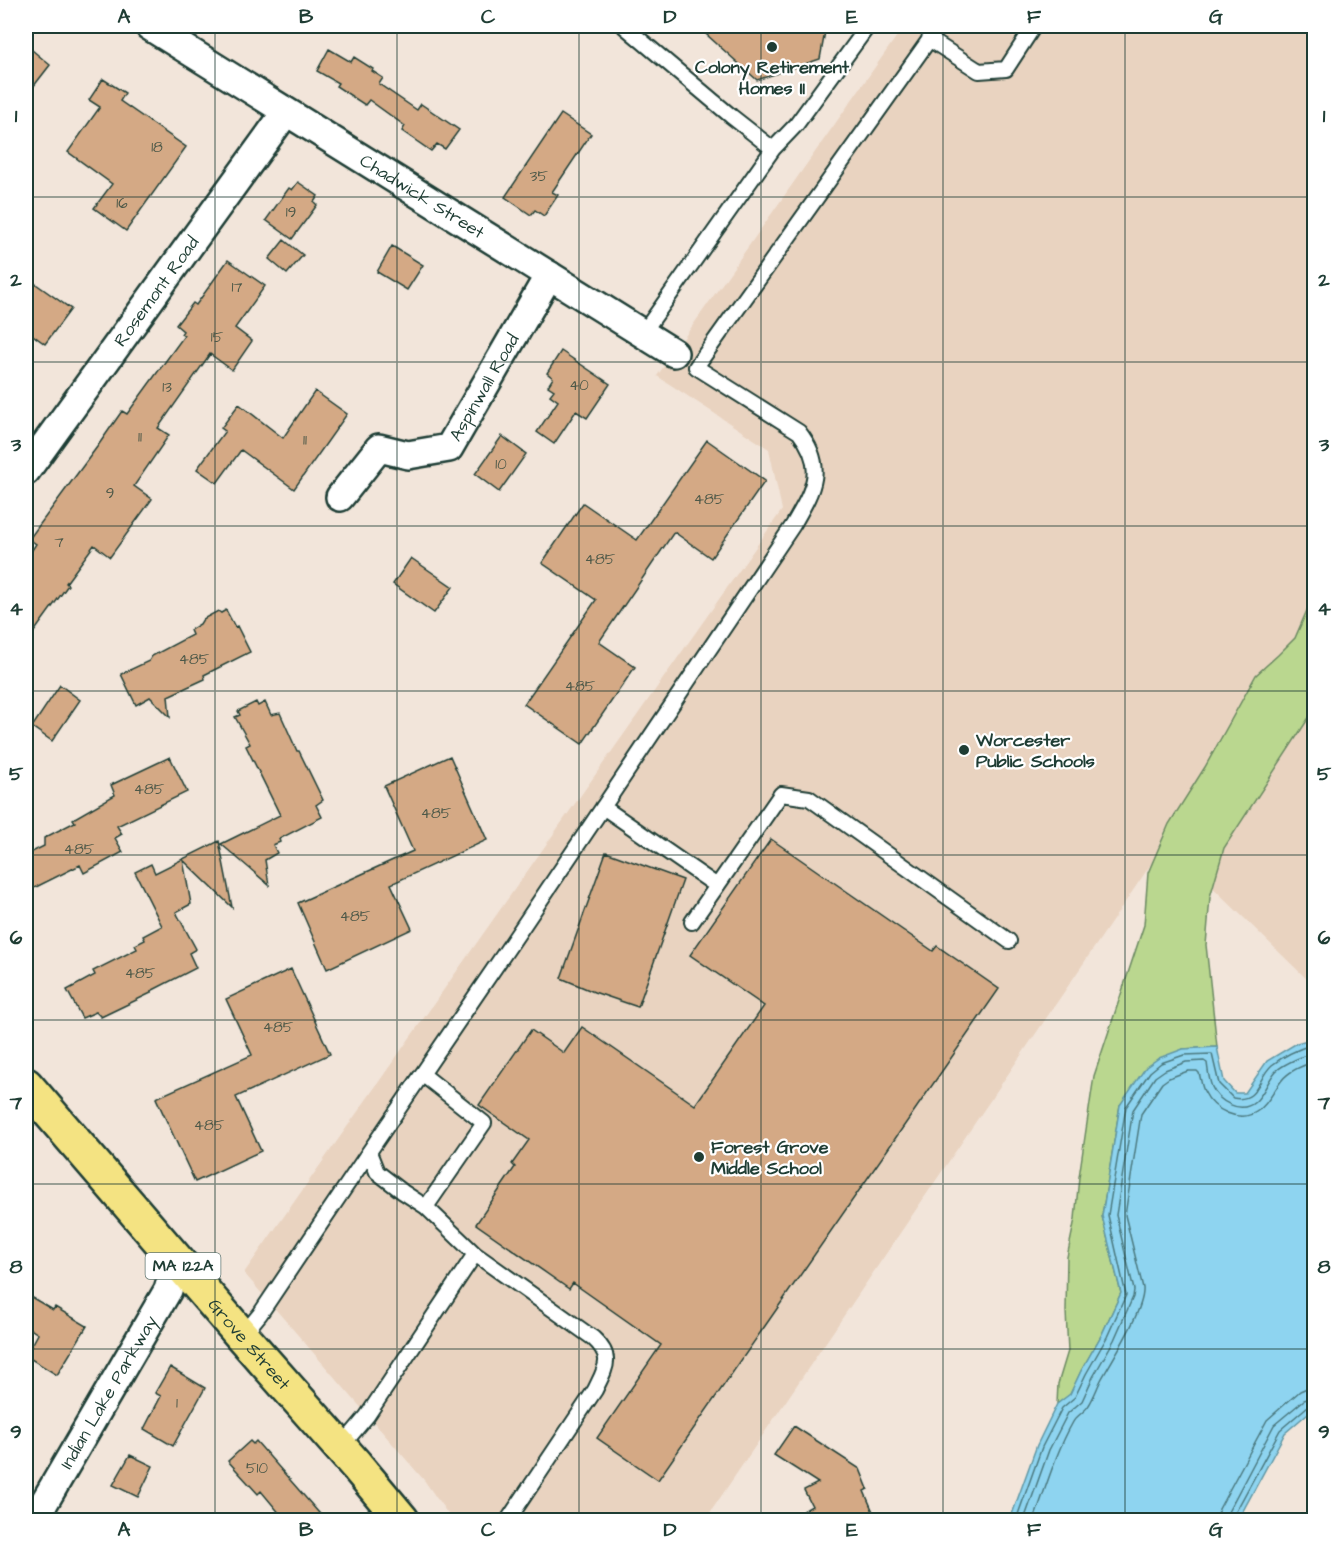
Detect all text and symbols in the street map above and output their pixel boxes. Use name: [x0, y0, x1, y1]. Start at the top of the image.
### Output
text: A: [118, 3, 131, 31]
text: B: [299, 3, 314, 31]
text: C: [481, 3, 496, 31]
text: D: [664, 3, 677, 31]
text: E: [846, 3, 858, 31]
text: F: [1027, 3, 1042, 31]
text: G: [1209, 3, 1223, 31]
marker: Colony Retirement Homes II: [765, 40, 779, 54]
place label: Colony Retirement Homes II: [695, 55, 850, 101]
text: 1: [15, 102, 18, 130]
text: 1: [1323, 102, 1326, 130]
house number: 18: [151, 137, 163, 158]
street label: Chadwick Street: [355, 148, 490, 245]
house number: 35: [530, 166, 548, 187]
house number: 16: [116, 193, 128, 214]
house number: 19: [286, 202, 296, 223]
street label: Rosemont Road: [108, 231, 205, 351]
text: 2: [9, 266, 22, 294]
text: 2: [1317, 266, 1330, 294]
house number: 17: [231, 277, 243, 298]
house number: 15: [211, 327, 224, 348]
street label: Aspinwall Road: [443, 329, 525, 446]
house number: 40: [569, 375, 589, 396]
house number: 13: [162, 377, 172, 398]
house number: 11: [138, 427, 142, 448]
house number: 11: [303, 430, 307, 451]
text: 3: [10, 431, 22, 459]
text: 3: [1318, 431, 1330, 459]
house number: 10: [495, 454, 507, 475]
house number: 9: [106, 483, 114, 504]
house number: 485: [694, 489, 725, 510]
house number: 7: [54, 532, 64, 553]
house number: 485: [585, 549, 616, 570]
text: 4: [9, 595, 23, 623]
text: 4: [1317, 595, 1331, 623]
house number: 485: [179, 649, 210, 670]
house number: 485: [565, 676, 596, 697]
place label: Worcester Public Schools: [975, 728, 1095, 774]
marker: Worcester Public Schools: [957, 743, 971, 757]
text: 5: [9, 760, 24, 788]
text: 5: [1317, 760, 1332, 788]
house number: 485: [134, 779, 165, 800]
house number: 485: [421, 803, 452, 824]
house number: 485: [64, 839, 95, 860]
house number: 485: [340, 906, 371, 927]
text: 6: [10, 924, 23, 952]
text: 6: [1318, 924, 1331, 952]
house number: 485: [125, 963, 156, 984]
house number: 485: [263, 1017, 294, 1038]
text: 7: [9, 1089, 23, 1117]
text: 7: [1317, 1089, 1331, 1117]
house number: 485: [194, 1115, 225, 1136]
place label: Forest Grove Middle School: [711, 1135, 829, 1181]
marker: Forest Grove Middle School: [692, 1150, 706, 1164]
text: 8: [10, 1253, 23, 1281]
road number: MA 122A: [146, 1253, 220, 1279]
text: 8: [1318, 1253, 1331, 1281]
street label: Grove Street: [202, 1293, 297, 1396]
street label: Indian Lake Parkway: [54, 1311, 164, 1474]
house number: 1: [176, 1393, 178, 1414]
text: 9: [10, 1418, 22, 1446]
text: 9: [1318, 1418, 1330, 1446]
house number: 510: [246, 1458, 269, 1479]
text: A: [118, 1516, 131, 1544]
text: B: [299, 1516, 314, 1544]
text: C: [481, 1516, 496, 1544]
text: D: [664, 1516, 677, 1544]
text: E: [846, 1516, 858, 1544]
text: F: [1027, 1516, 1042, 1544]
text: G: [1209, 1516, 1223, 1544]

